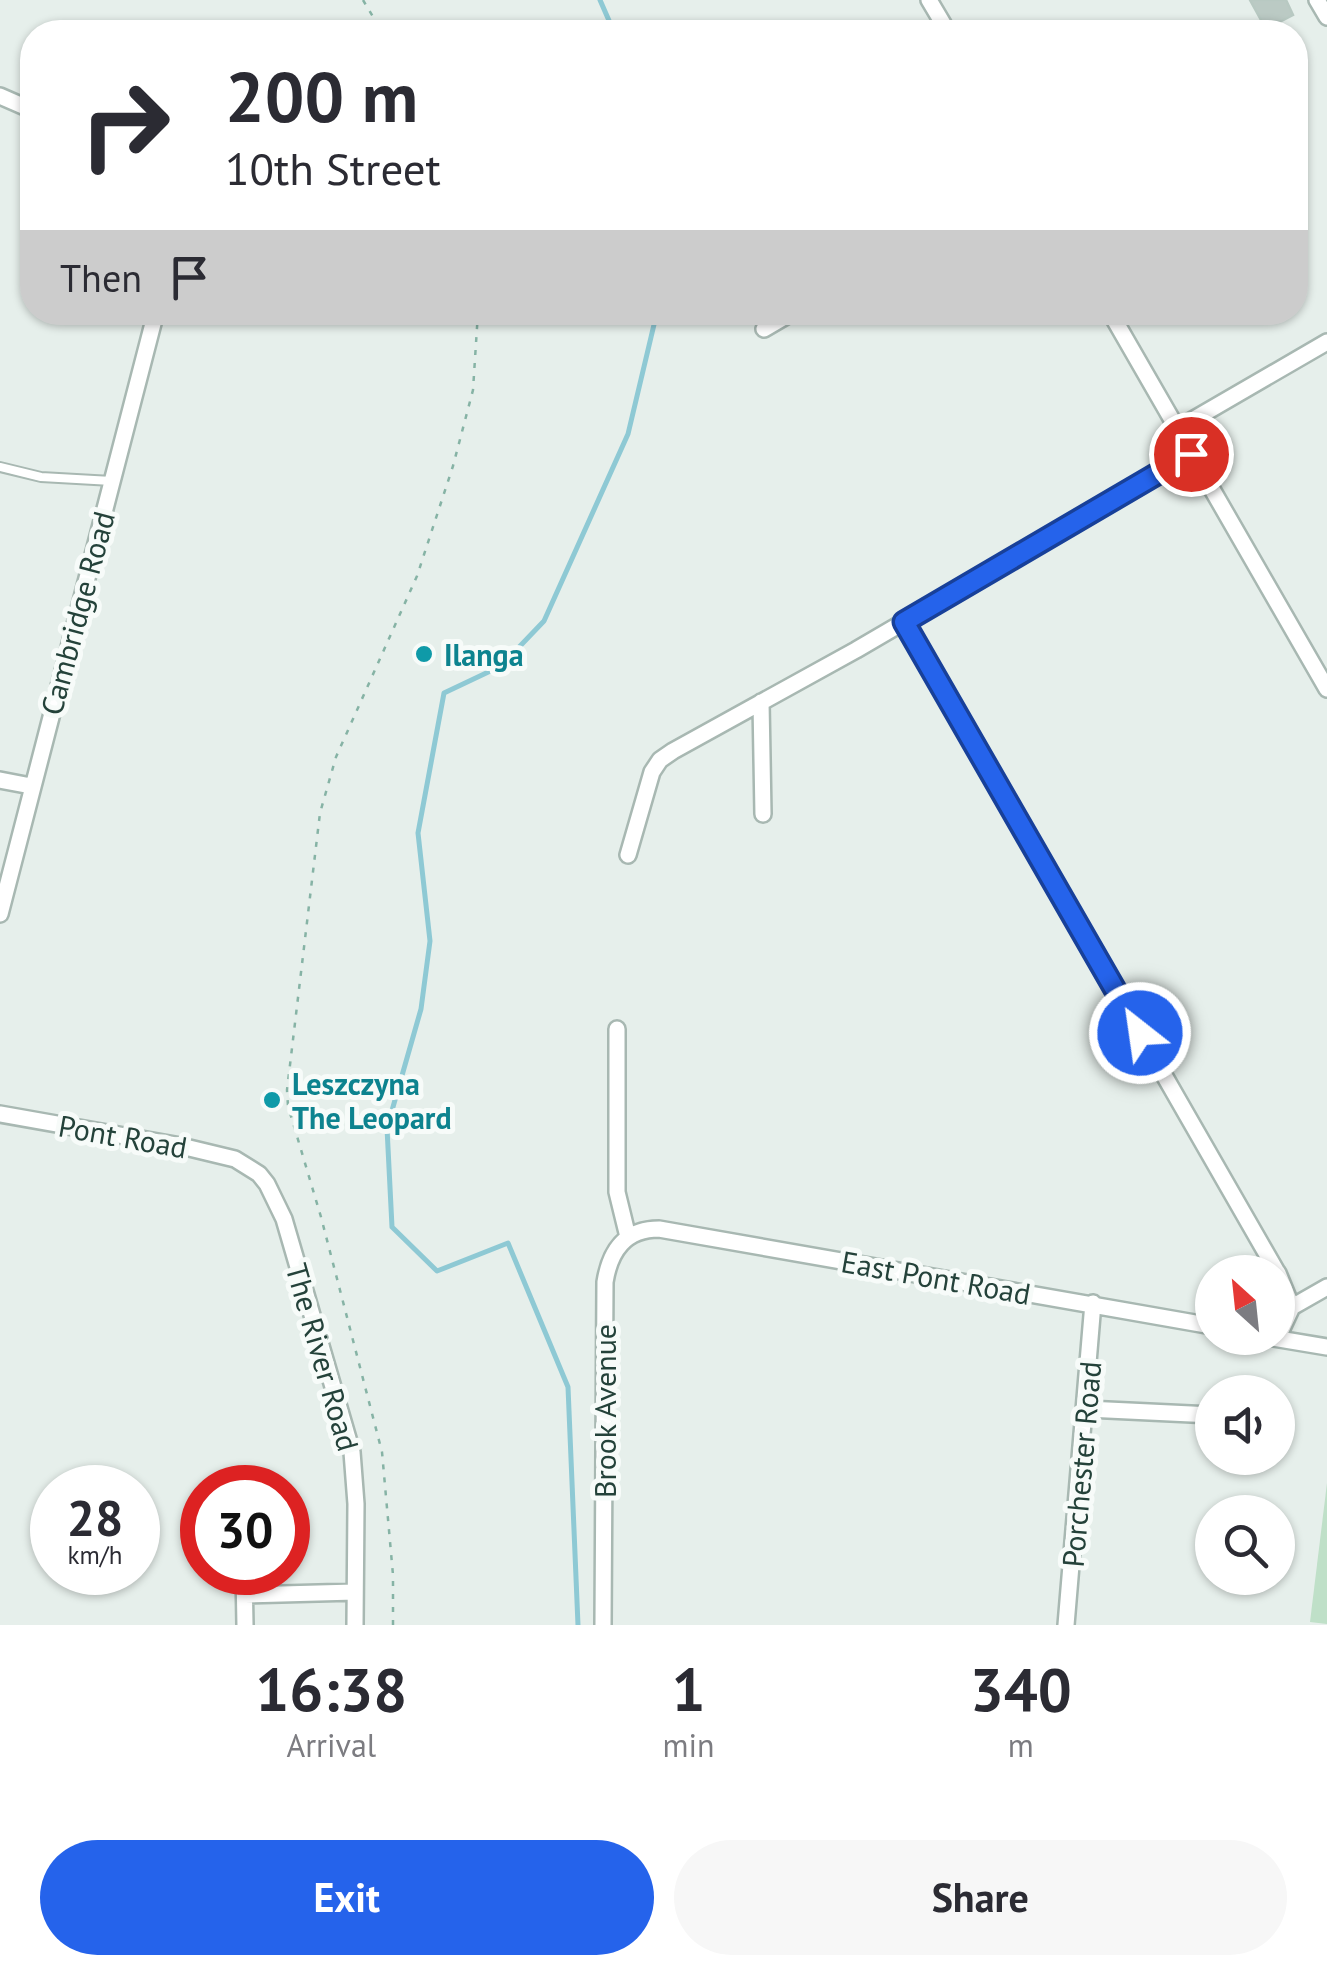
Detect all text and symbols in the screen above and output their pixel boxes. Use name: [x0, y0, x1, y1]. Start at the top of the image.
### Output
text: 200 m: [225, 51, 418, 141]
icon: right: [60, 60, 190, 190]
text: 10th Street: [225, 139, 441, 197]
icon: arrive: [162, 250, 217, 305]
text: Then: [60, 253, 142, 302]
pin: [1149, 412, 1234, 497]
icon: arrive: [1164, 427, 1219, 482]
street label: Cambridge Road: [31, 507, 123, 719]
place label: Ilanga: [444, 635, 524, 674]
marker: Ilanga: [413, 643, 435, 665]
position arrow: [1088, 981, 1192, 1085]
place label: Leszczyna The Leopard: [292, 1064, 452, 1137]
marker: Leszczyna The Leopard: [261, 1089, 283, 1111]
street label: Pont Road: [56, 1106, 190, 1166]
street label: East Pont Road: [838, 1241, 1034, 1313]
north arrow: [1195, 1255, 1295, 1355]
map controls: [1195, 1255, 1295, 1595]
street label: The River Road: [278, 1259, 368, 1455]
street label: Brook Avenue: [585, 1324, 624, 1498]
street label: Porchester Road: [1053, 1359, 1109, 1569]
button: sound: [1195, 1375, 1295, 1475]
speed limit sign: 30: [180, 1465, 310, 1595]
text: 28: [67, 1485, 123, 1550]
button: search: [1195, 1495, 1295, 1595]
text: km/h: [68, 1539, 122, 1571]
text: 16:38: [255, 1650, 407, 1728]
text: 1: [672, 1650, 706, 1728]
text: 340: [970, 1650, 1072, 1728]
text: Arrival: [286, 1724, 376, 1766]
text: min: [663, 1724, 715, 1766]
text: m: [1008, 1724, 1034, 1766]
button: Exit: [40, 1840, 654, 1955]
button: Share: [674, 1840, 1287, 1955]

